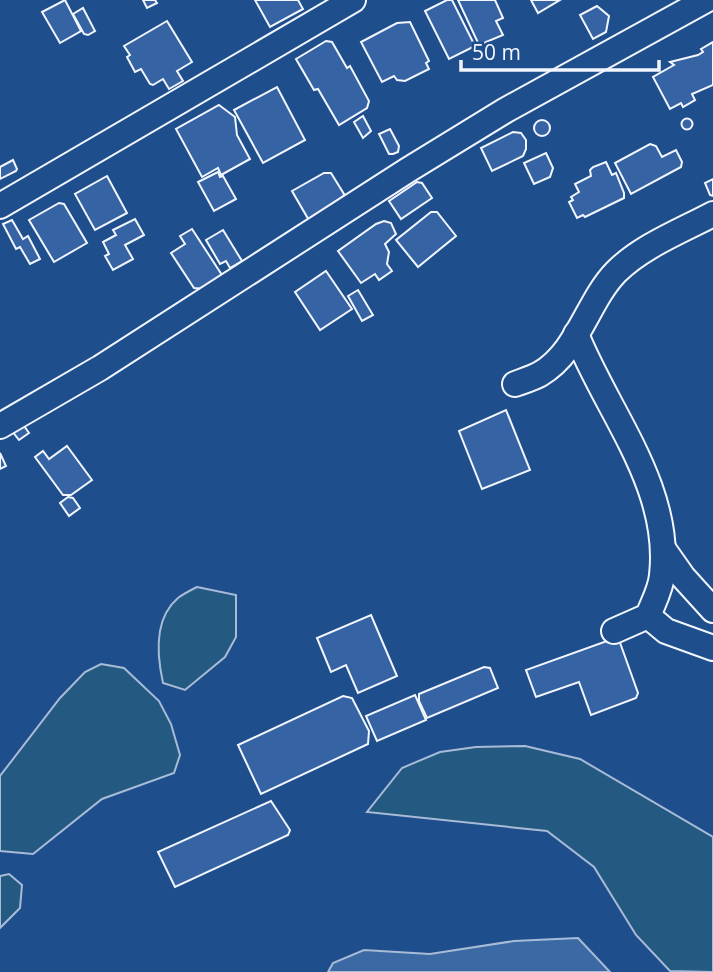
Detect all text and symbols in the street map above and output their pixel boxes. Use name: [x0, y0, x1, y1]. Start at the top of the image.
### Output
scale bar: [461, 28, 659, 72]
text: 50 m: [472, 38, 521, 66]

